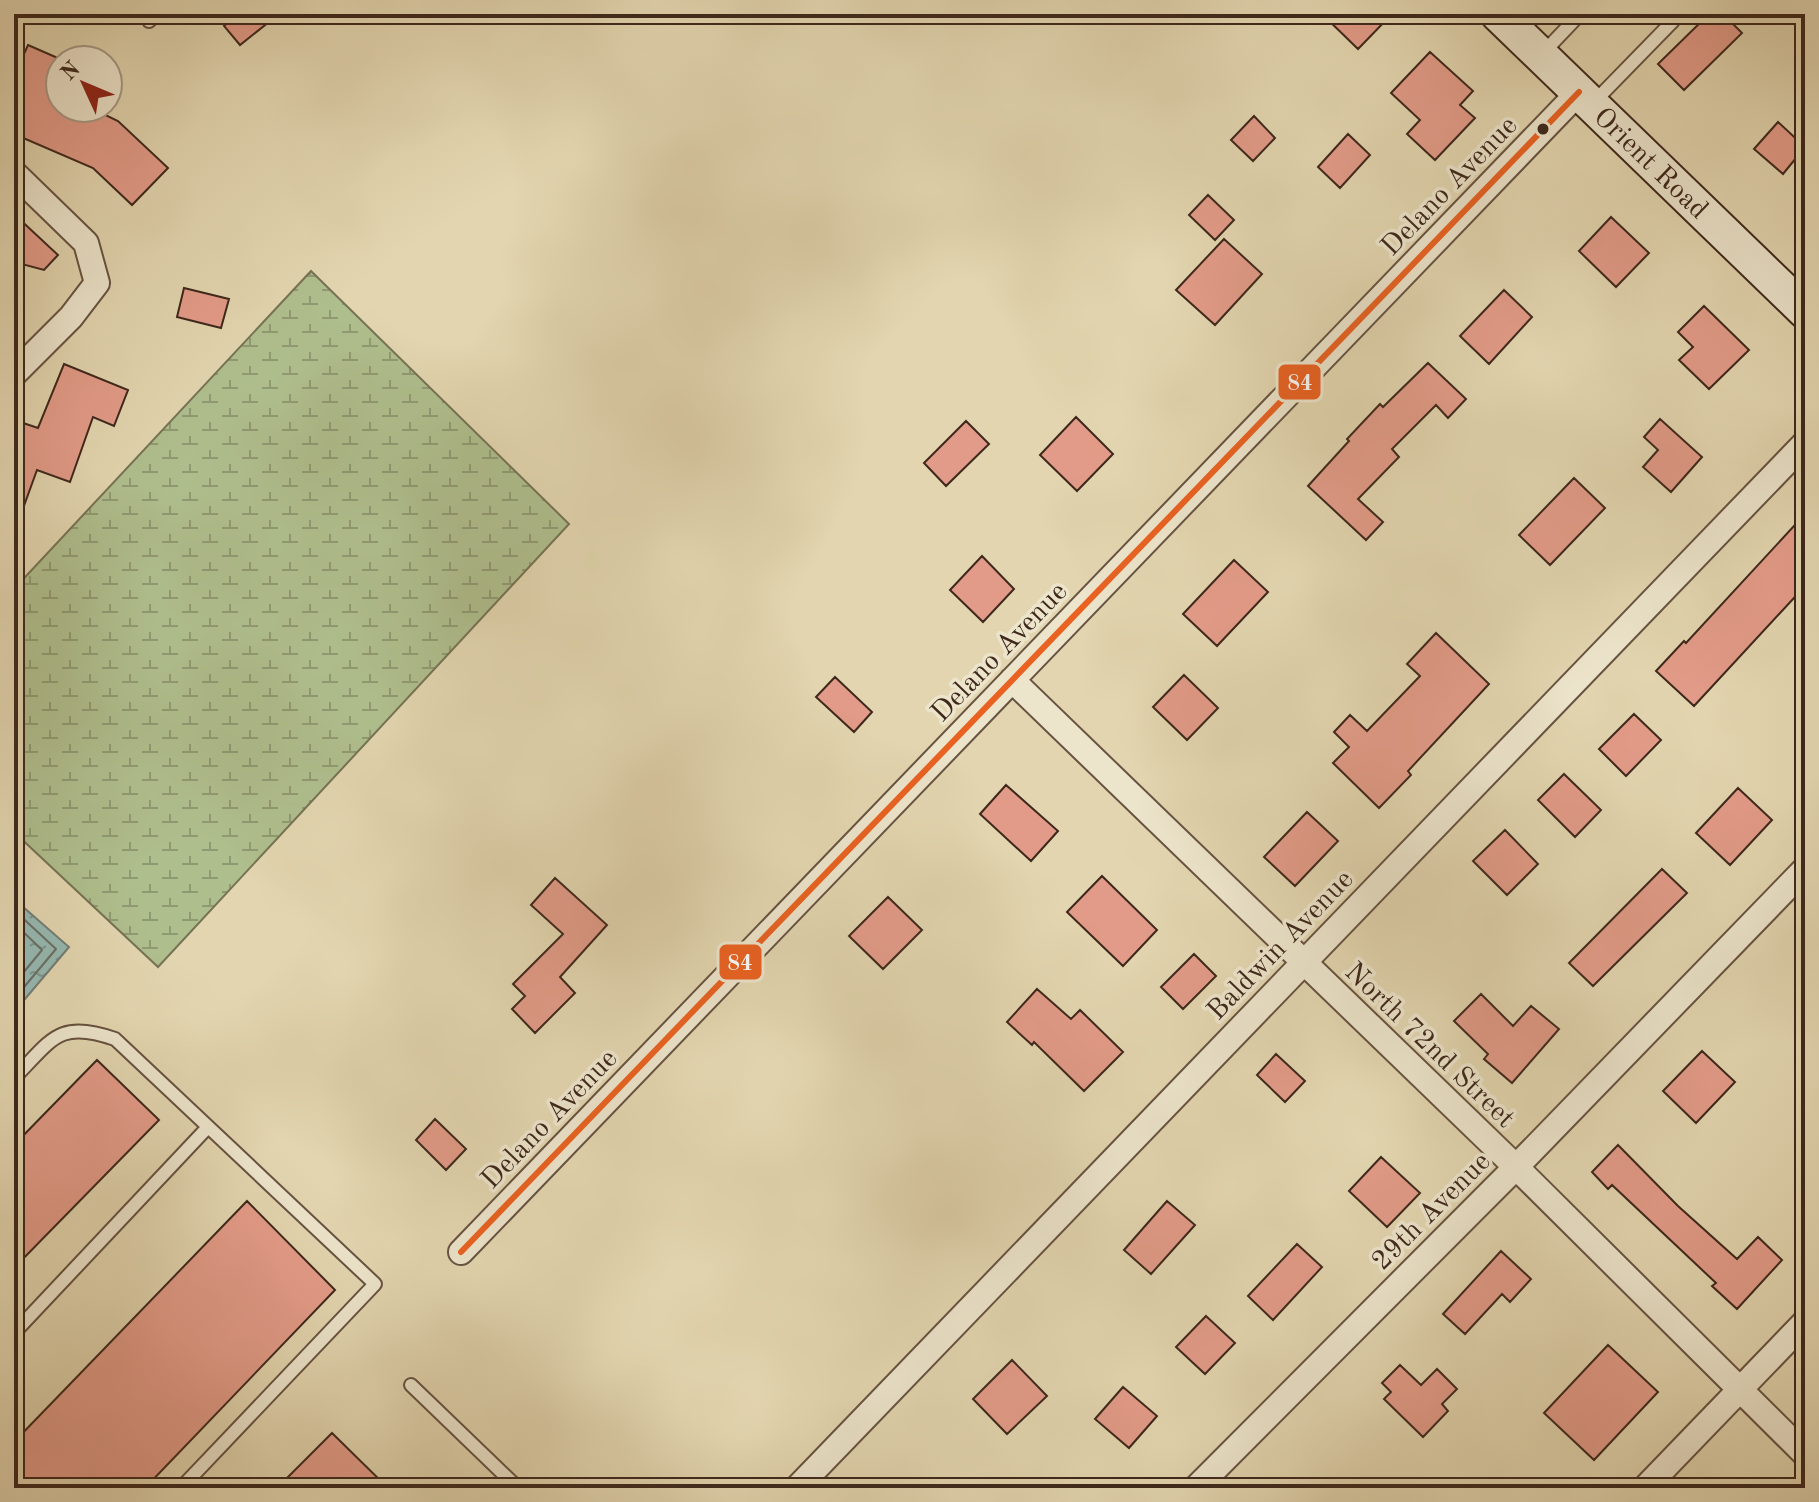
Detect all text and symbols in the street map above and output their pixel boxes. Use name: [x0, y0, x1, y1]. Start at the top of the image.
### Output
north arrow: [44, 44, 124, 124]
text: N: [57, 58, 85, 85]
street label: Orient Road: [1587, 103, 1712, 225]
street label: Delano Avenue: [1377, 112, 1523, 262]
unlabelled marker: [1535, 121, 1551, 137]
line badge: 84: [1277, 363, 1322, 401]
text: 84: [1287, 373, 1313, 395]
street label: Delano Avenue: [927, 578, 1073, 728]
street label: Baldwin Avenue: [1203, 866, 1359, 1026]
line badge: 84: [718, 943, 763, 981]
text: 84: [727, 953, 753, 975]
street label: North 72nd Street: [1339, 958, 1519, 1134]
street label: Delano Avenue: [477, 1045, 623, 1195]
street label: 29th Avenue: [1368, 1148, 1497, 1277]

